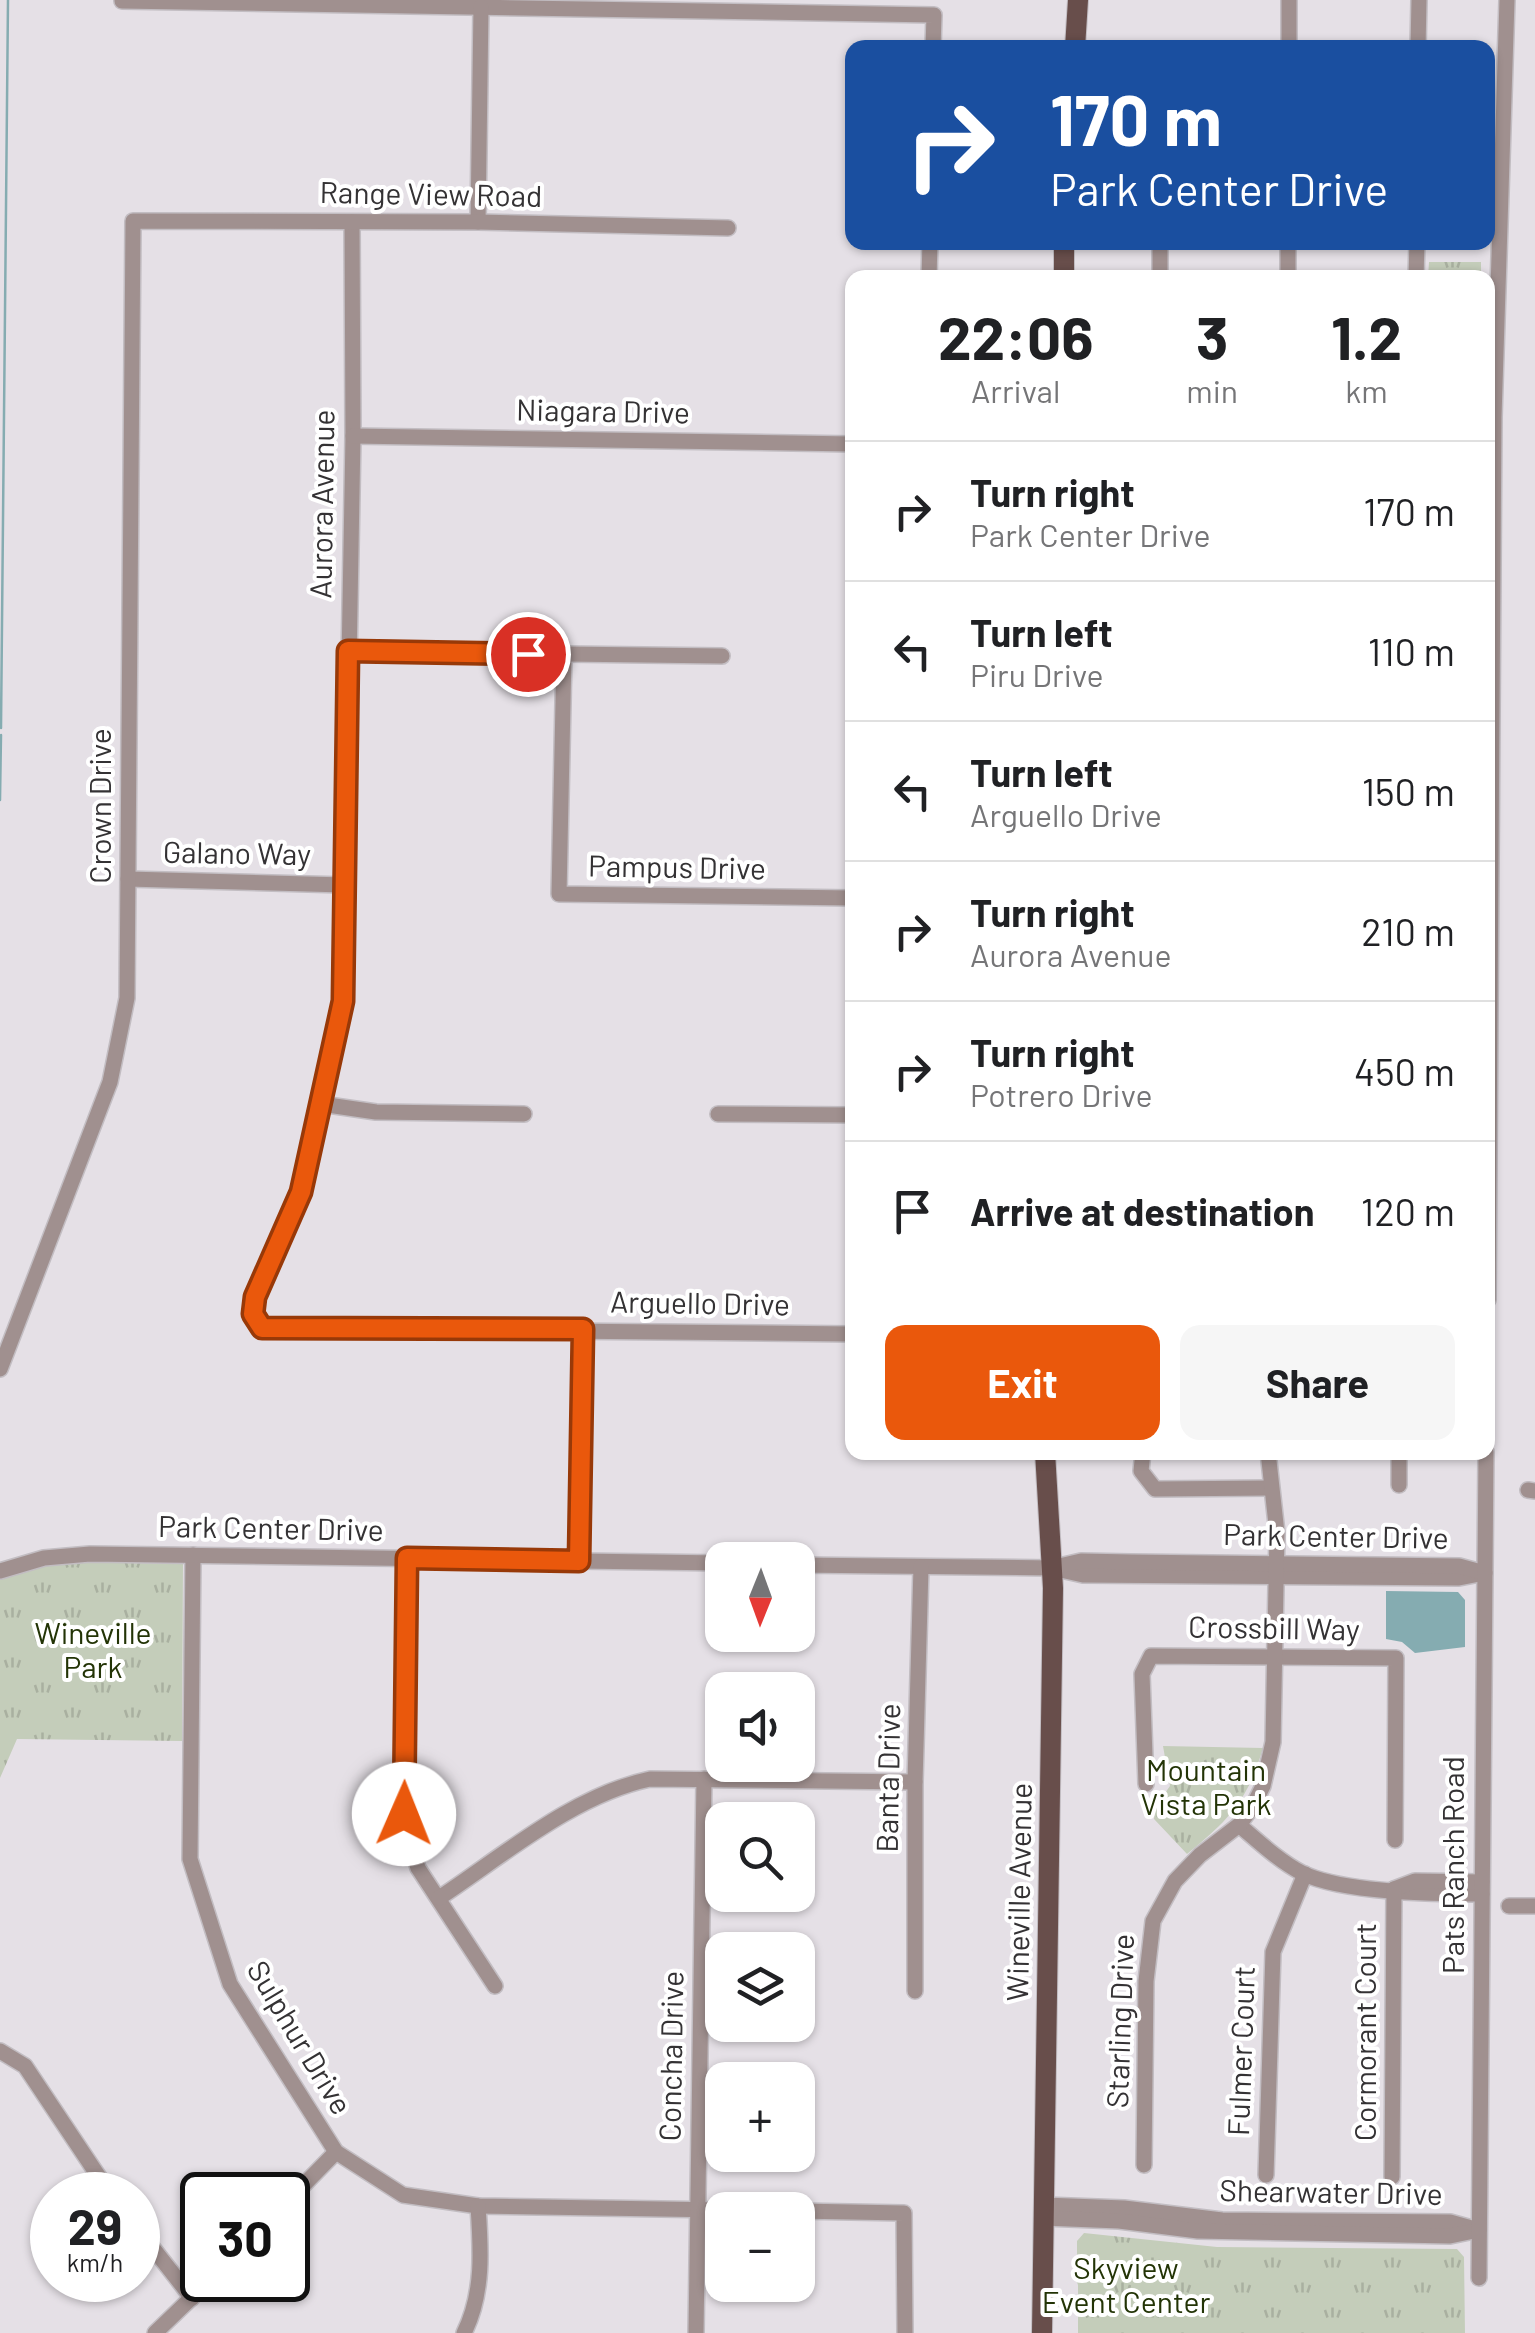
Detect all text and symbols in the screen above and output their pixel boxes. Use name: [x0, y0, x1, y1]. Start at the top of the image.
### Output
text: 170 m: [1050, 76, 1222, 160]
icon: right: [885, 80, 1015, 210]
text: Park Center Drive: [1050, 161, 1388, 215]
street label: Range View Road: [319, 173, 543, 213]
text: 22:06: [938, 300, 1093, 372]
text: 3: [1196, 300, 1228, 372]
text: 1.2: [1331, 300, 1402, 372]
text: Arrival: [971, 371, 1060, 409]
text: min: [1186, 371, 1238, 409]
text: km: [1345, 371, 1388, 409]
street label: Niagara Drive: [516, 390, 690, 430]
street label: Aurora Avenue: [301, 409, 341, 599]
text: Turn right: [970, 469, 1135, 515]
icon: right: [885, 484, 940, 539]
text: 170 m: [1363, 488, 1455, 534]
text: Park Center Drive: [970, 515, 1211, 553]
text: Turn left: [970, 609, 1113, 655]
pin: [486, 612, 571, 697]
icon: left: [885, 624, 940, 679]
icon: arrive: [501, 627, 556, 682]
text: 110 m: [1368, 628, 1455, 674]
text: Piru Drive: [970, 655, 1104, 693]
street label: Crown Drive: [81, 728, 117, 884]
text: Turn left: [970, 749, 1113, 795]
icon: left: [885, 764, 940, 819]
text: 150 m: [1362, 768, 1455, 814]
text: Arguello Drive: [970, 795, 1162, 833]
street label: Galano Way: [163, 833, 311, 871]
street label: Pampus Drive: [588, 846, 766, 886]
text: Turn right: [970, 889, 1135, 935]
icon: right: [885, 904, 940, 959]
text: 210 m: [1361, 908, 1455, 954]
text: Aurora Avenue: [970, 935, 1172, 973]
text: Turn right: [970, 1029, 1135, 1075]
icon: right: [885, 1044, 940, 1099]
text: 450 m: [1354, 1048, 1455, 1094]
text: Potrero Drive: [970, 1075, 1152, 1113]
icon: arrive: [885, 1184, 940, 1239]
text: Arrive at destination: [970, 1188, 1315, 1234]
text: 120 m: [1361, 1188, 1455, 1234]
street label: Arguello Drive: [610, 1282, 790, 1322]
button: Exit: [885, 1325, 1160, 1440]
button: Share: [1180, 1325, 1455, 1440]
street label: Park Center Drive: [158, 1507, 384, 1547]
street label: Park Center Drive: [1223, 1515, 1449, 1555]
north arrow: [705, 1542, 815, 1652]
map controls: [705, 1542, 815, 2302]
street label: Crossbill Way: [1188, 1608, 1360, 1646]
park label: Wineville Park: [34, 1614, 152, 1684]
button: sound: [705, 1672, 815, 1782]
street label: Banta Drive: [868, 1703, 906, 1853]
park label: Mountain Vista Park: [1141, 1751, 1271, 1821]
street label: Pats Ranch Road: [1434, 1756, 1470, 1974]
position arrow: [352, 1762, 456, 1866]
street label: Wineville Avenue: [998, 1782, 1038, 2002]
button: search: [705, 1802, 815, 1912]
street label: Cormorant Court: [1346, 1923, 1382, 2141]
button: layers: [705, 1932, 815, 2042]
street label: Starling Drive: [1098, 1933, 1140, 2109]
street label: Sulphur Drive: [241, 1954, 361, 2120]
street label: Fulmer Court: [1219, 1965, 1261, 2136]
street label: Concha Drive: [651, 1970, 689, 2141]
button: +: [705, 2062, 815, 2172]
street label: Shearwater Drive: [1219, 2171, 1443, 2211]
speed limit sign: 30: [180, 2172, 310, 2302]
button: −: [705, 2192, 815, 2302]
text: 29: [68, 2195, 122, 2255]
text: km/h: [67, 2247, 123, 2277]
park label: Skyview Event Center: [1042, 2249, 1210, 2319]

